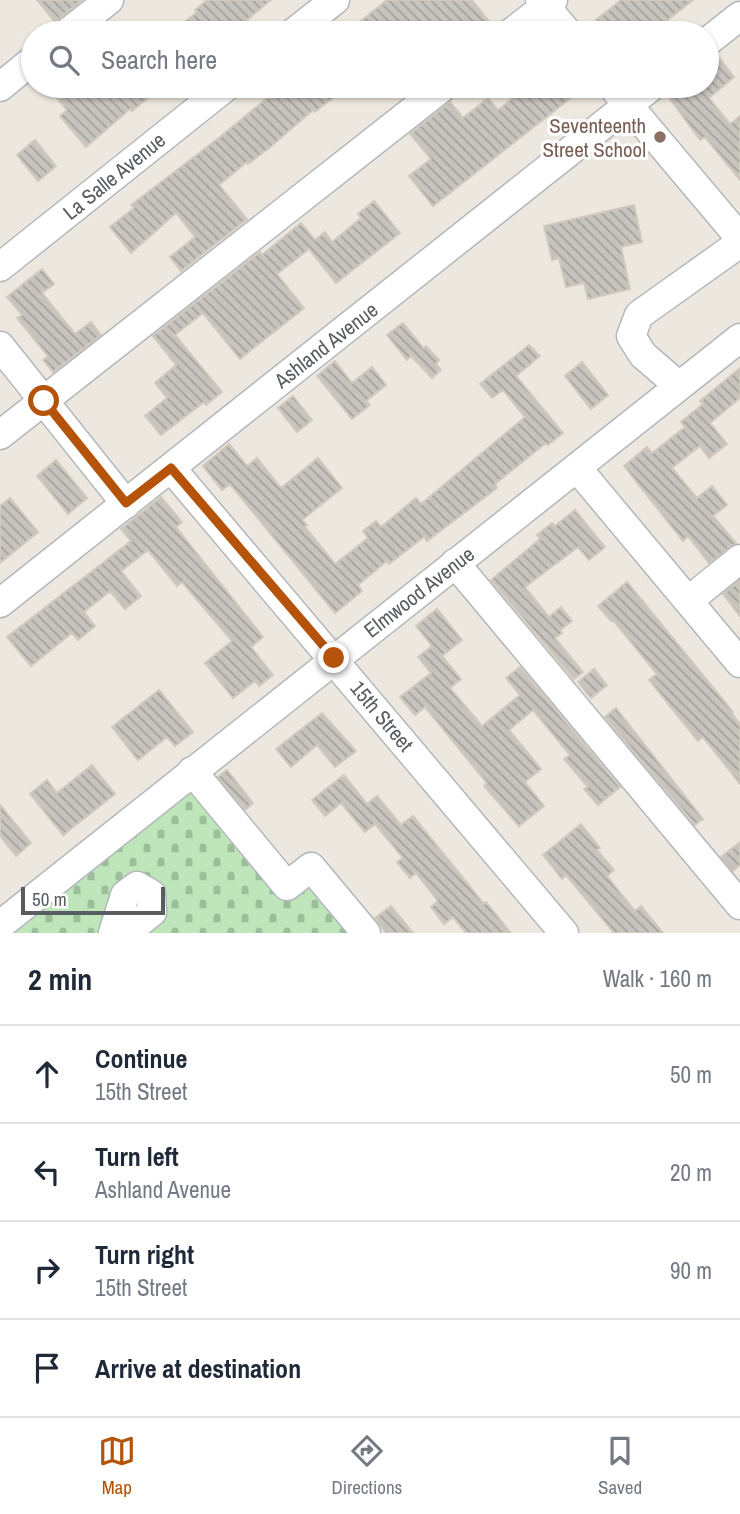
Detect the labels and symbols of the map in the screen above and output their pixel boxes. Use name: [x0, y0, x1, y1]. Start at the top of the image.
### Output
place label: Seventeenth Street School: [543, 111, 646, 164]
street label: La Salle Avenue: [57, 126, 171, 226]
marker: Seventeenth Street School: [652, 129, 668, 145]
street label: Ashland Avenue: [267, 295, 384, 395]
route start: [28, 385, 59, 416]
street label: Elmwood Avenue: [358, 540, 480, 644]
route end: [318, 642, 349, 673]
street label: 15th Street: [344, 674, 420, 758]
scale bar: [21, 884, 164, 916]

